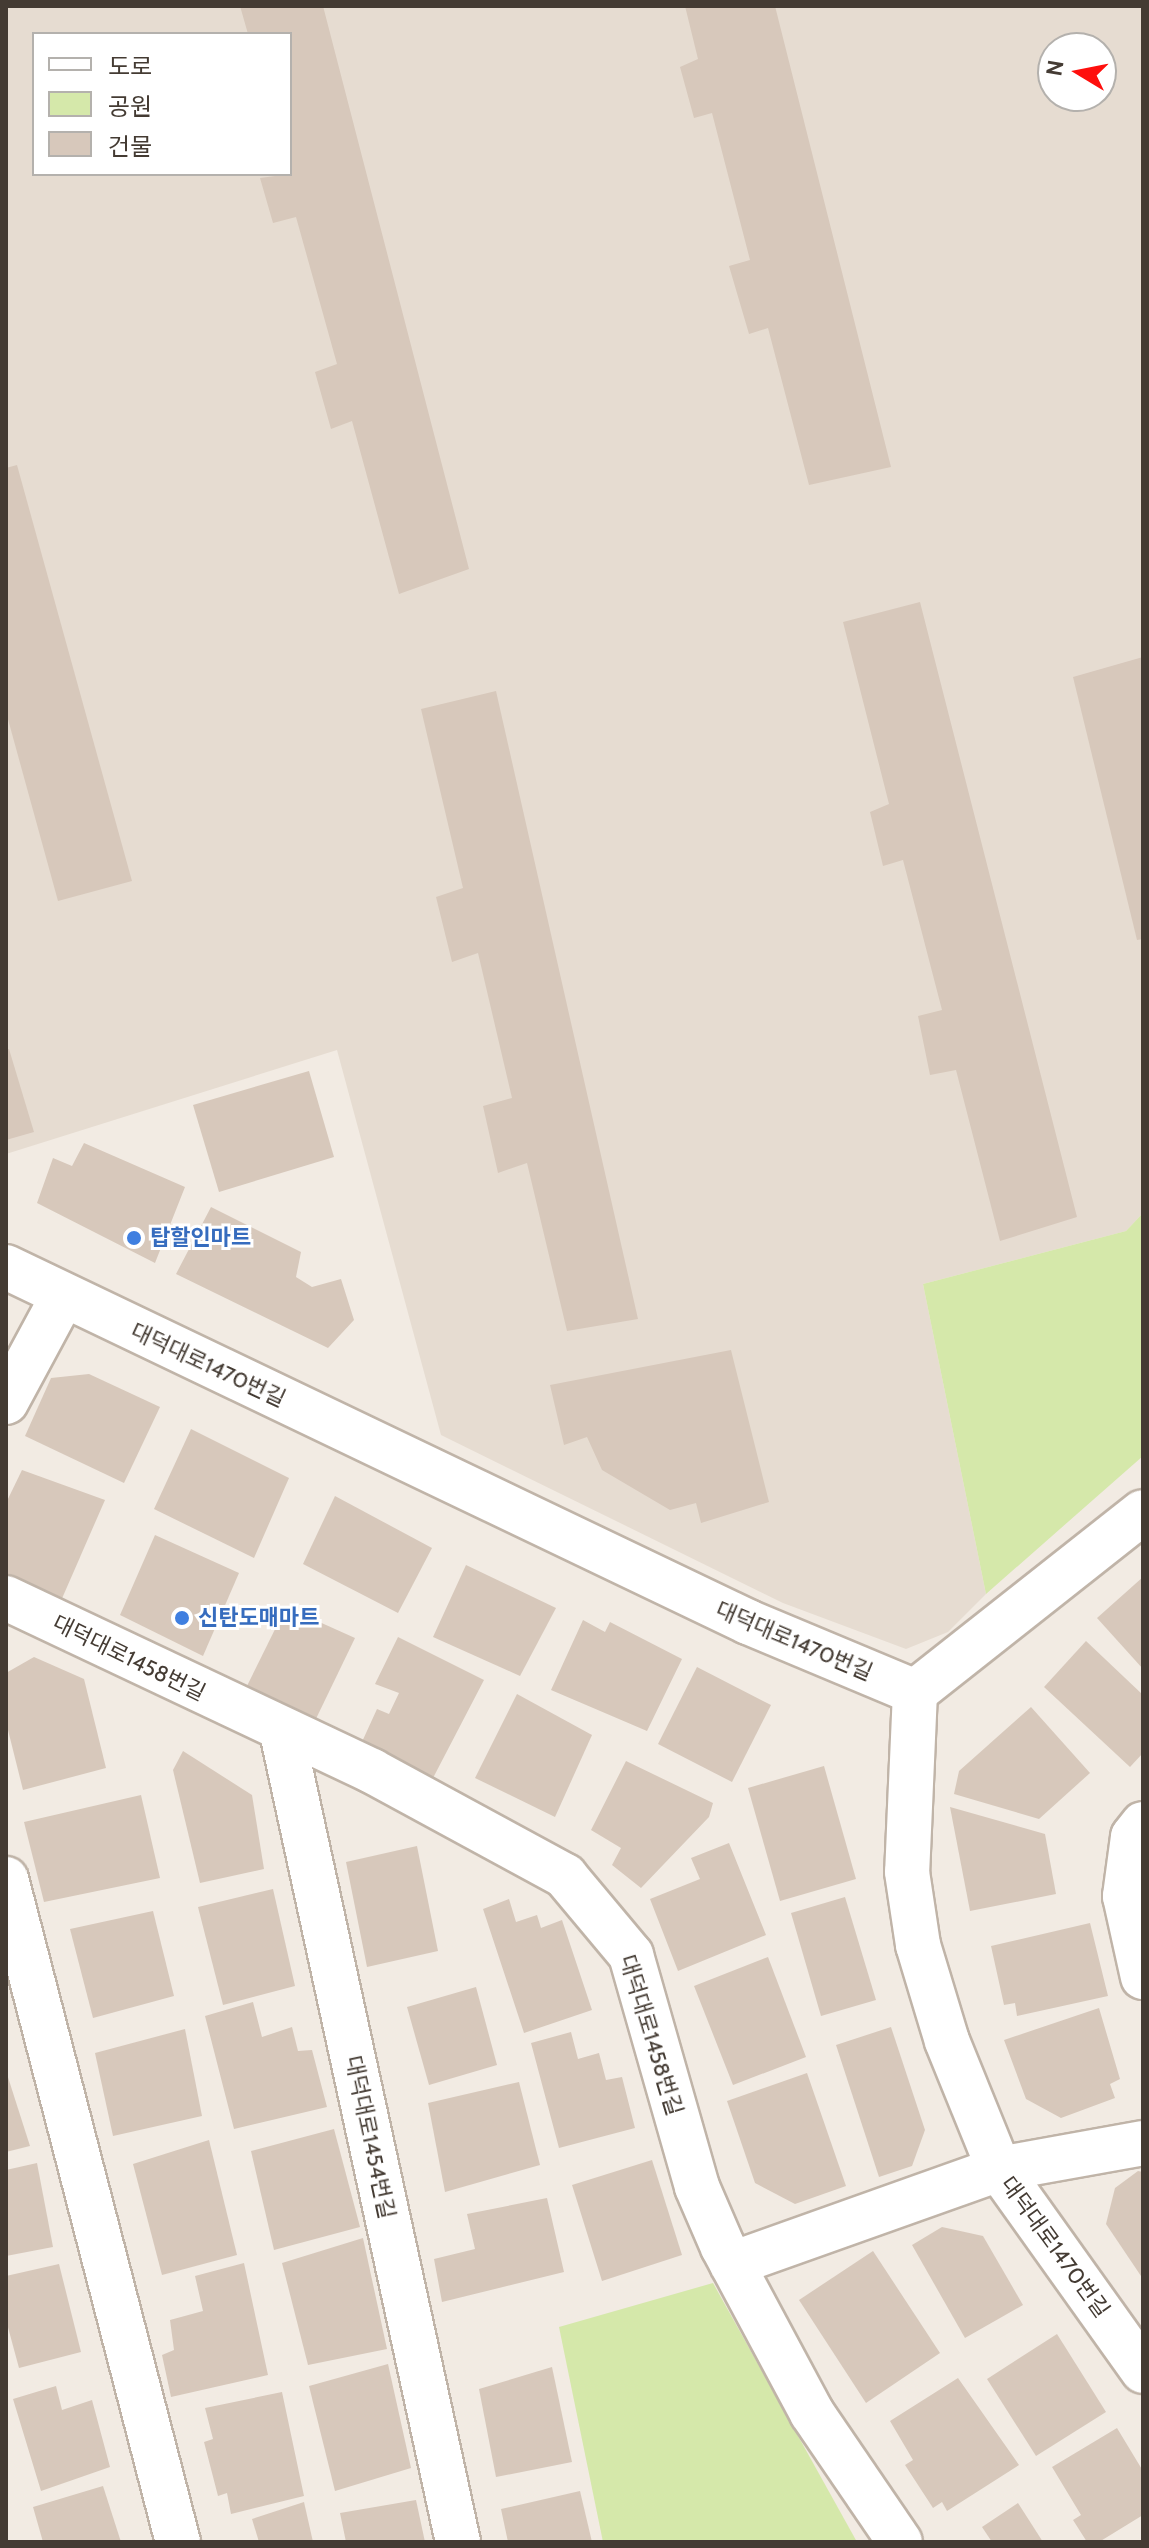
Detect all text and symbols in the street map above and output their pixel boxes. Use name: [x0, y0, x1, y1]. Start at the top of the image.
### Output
legend: [32, 32, 292, 176]
north arrow: [1037, 32, 1117, 112]
text: 도로: [108, 52, 152, 81]
text: N: [1040, 58, 1069, 78]
text: 공원: [108, 92, 152, 121]
text: 건물: [108, 132, 152, 161]
place label: 탑할인마트: [150, 1225, 251, 1251]
marker: 탑할인마트: [125, 1229, 143, 1247]
street label: 대덕대로1470번길: [126, 1318, 290, 1412]
street label: 대덕대로1470번길: [712, 1596, 876, 1686]
place label: 신탄도매마트: [198, 1605, 319, 1631]
marker: 신탄도매마트: [173, 1609, 191, 1627]
street label: 대덕대로1458번길: [48, 1610, 210, 1706]
street label: 대덕대로1458번길: [614, 1951, 688, 2119]
street label: 대덕대로1454번길: [340, 2053, 400, 2221]
street label: 대덕대로1470번길: [995, 2171, 1115, 2323]

